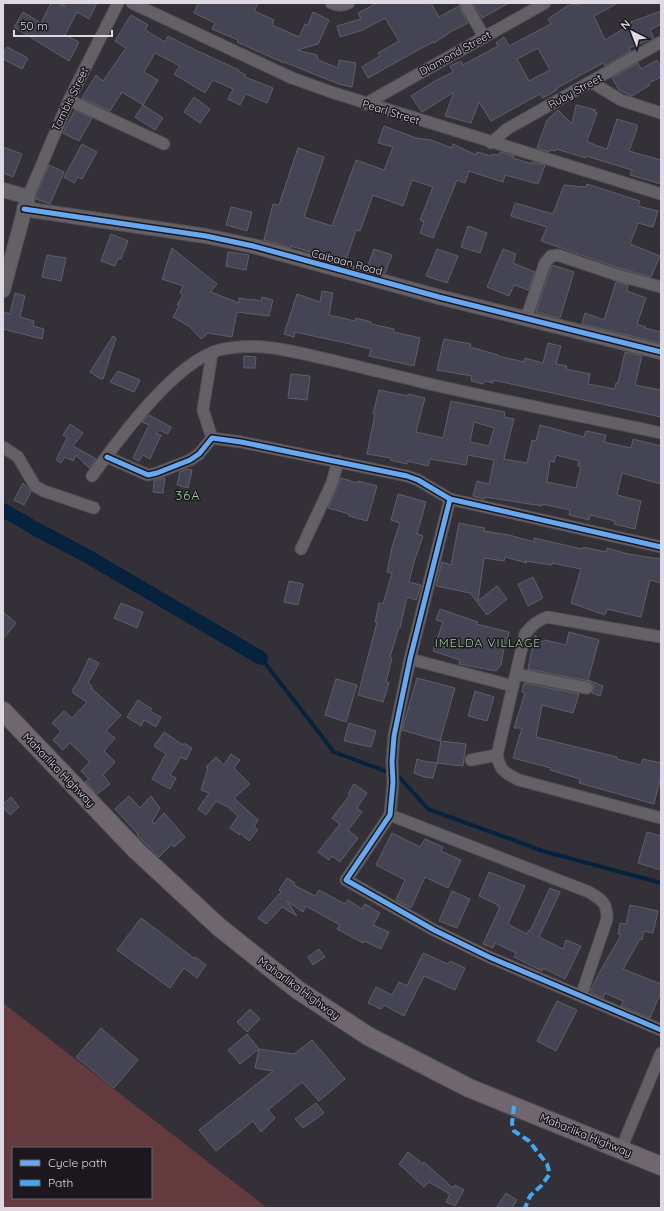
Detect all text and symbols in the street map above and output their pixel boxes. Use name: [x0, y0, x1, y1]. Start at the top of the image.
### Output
scale bar: [14, 12, 112, 38]
north arrow: [612, 12, 652, 52]
text: N: [618, 17, 633, 32]
text: 50 m: [20, 18, 48, 33]
street label: Diamond Street: [417, 27, 493, 78]
street label: Tambis Street: [48, 64, 92, 133]
street label: Ruby Street: [546, 70, 605, 112]
street label: Pearl Street: [361, 97, 422, 127]
street label: Caibaan Road: [310, 246, 384, 278]
district label: 36A: [175, 487, 201, 503]
district label: IMELDA VILLAGE: [435, 635, 541, 650]
street label: Maharlika Highway: [20, 730, 98, 810]
street label: Maharlika Highway: [255, 954, 343, 1022]
street label: Maharlika Highway: [538, 1110, 634, 1160]
legend: [12, 1147, 152, 1199]
text: Cycle path: [48, 1155, 107, 1170]
text: Path: [48, 1175, 73, 1190]

